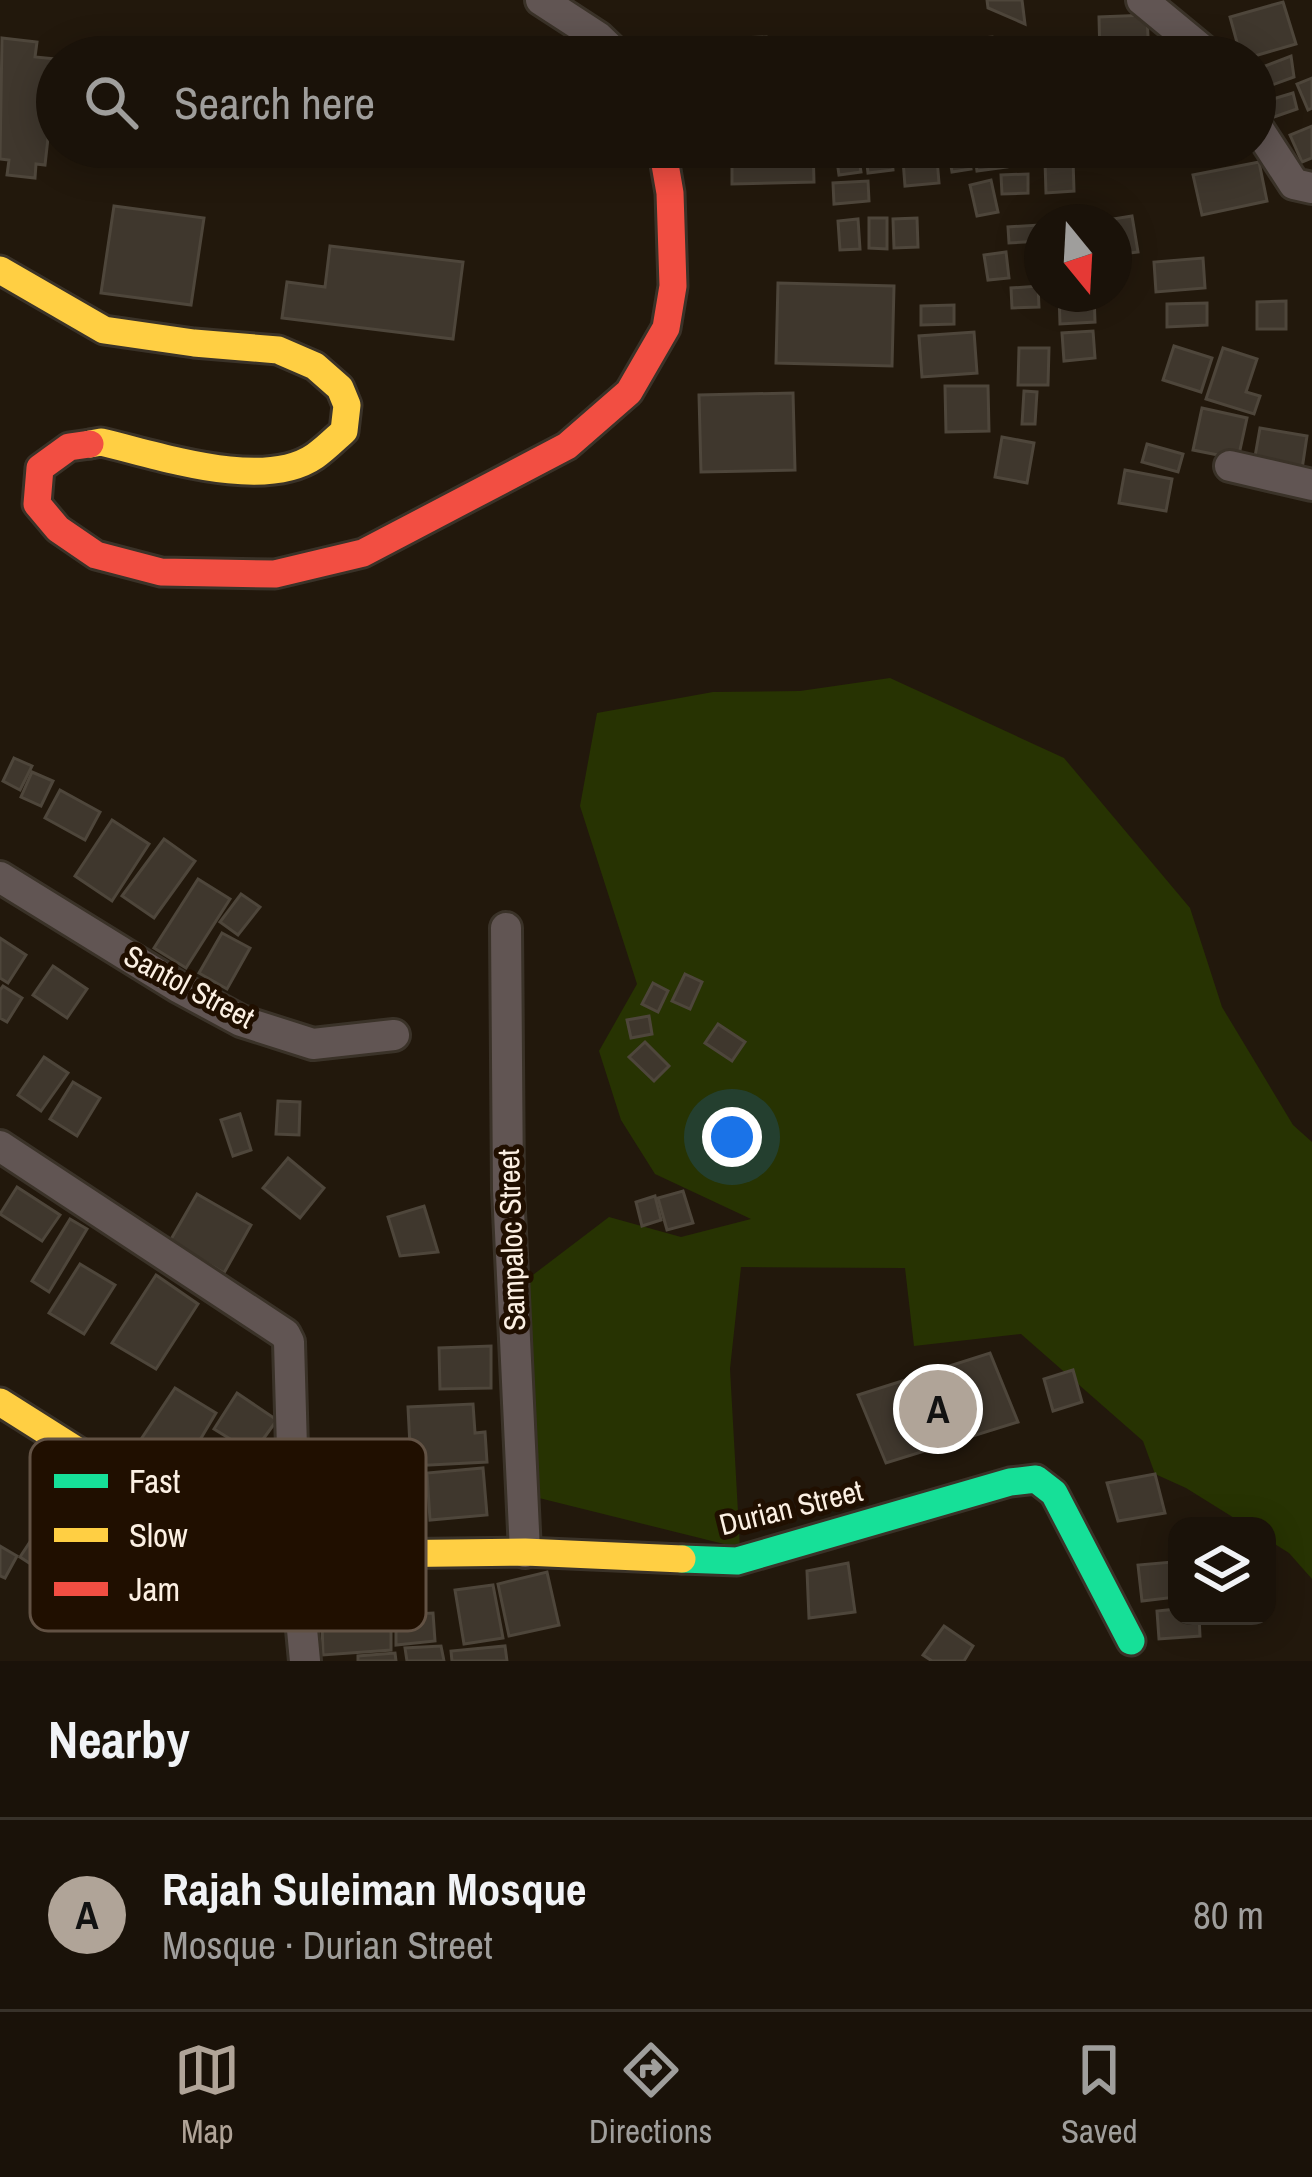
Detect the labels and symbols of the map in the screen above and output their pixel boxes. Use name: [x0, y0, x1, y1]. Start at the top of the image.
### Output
north arrow: [1024, 204, 1132, 312]
street label: Santol Street: [117, 935, 262, 1037]
your location: [702, 1107, 762, 1167]
street label: Sampaloc Street: [488, 1148, 534, 1332]
pin: A: [899, 1364, 977, 1454]
legend: [30, 1439, 426, 1631]
text: Fast: [129, 1459, 180, 1503]
street label: Durian Street: [715, 1470, 867, 1544]
text: Slow: [129, 1513, 188, 1557]
text: Jam: [129, 1567, 180, 1611]

